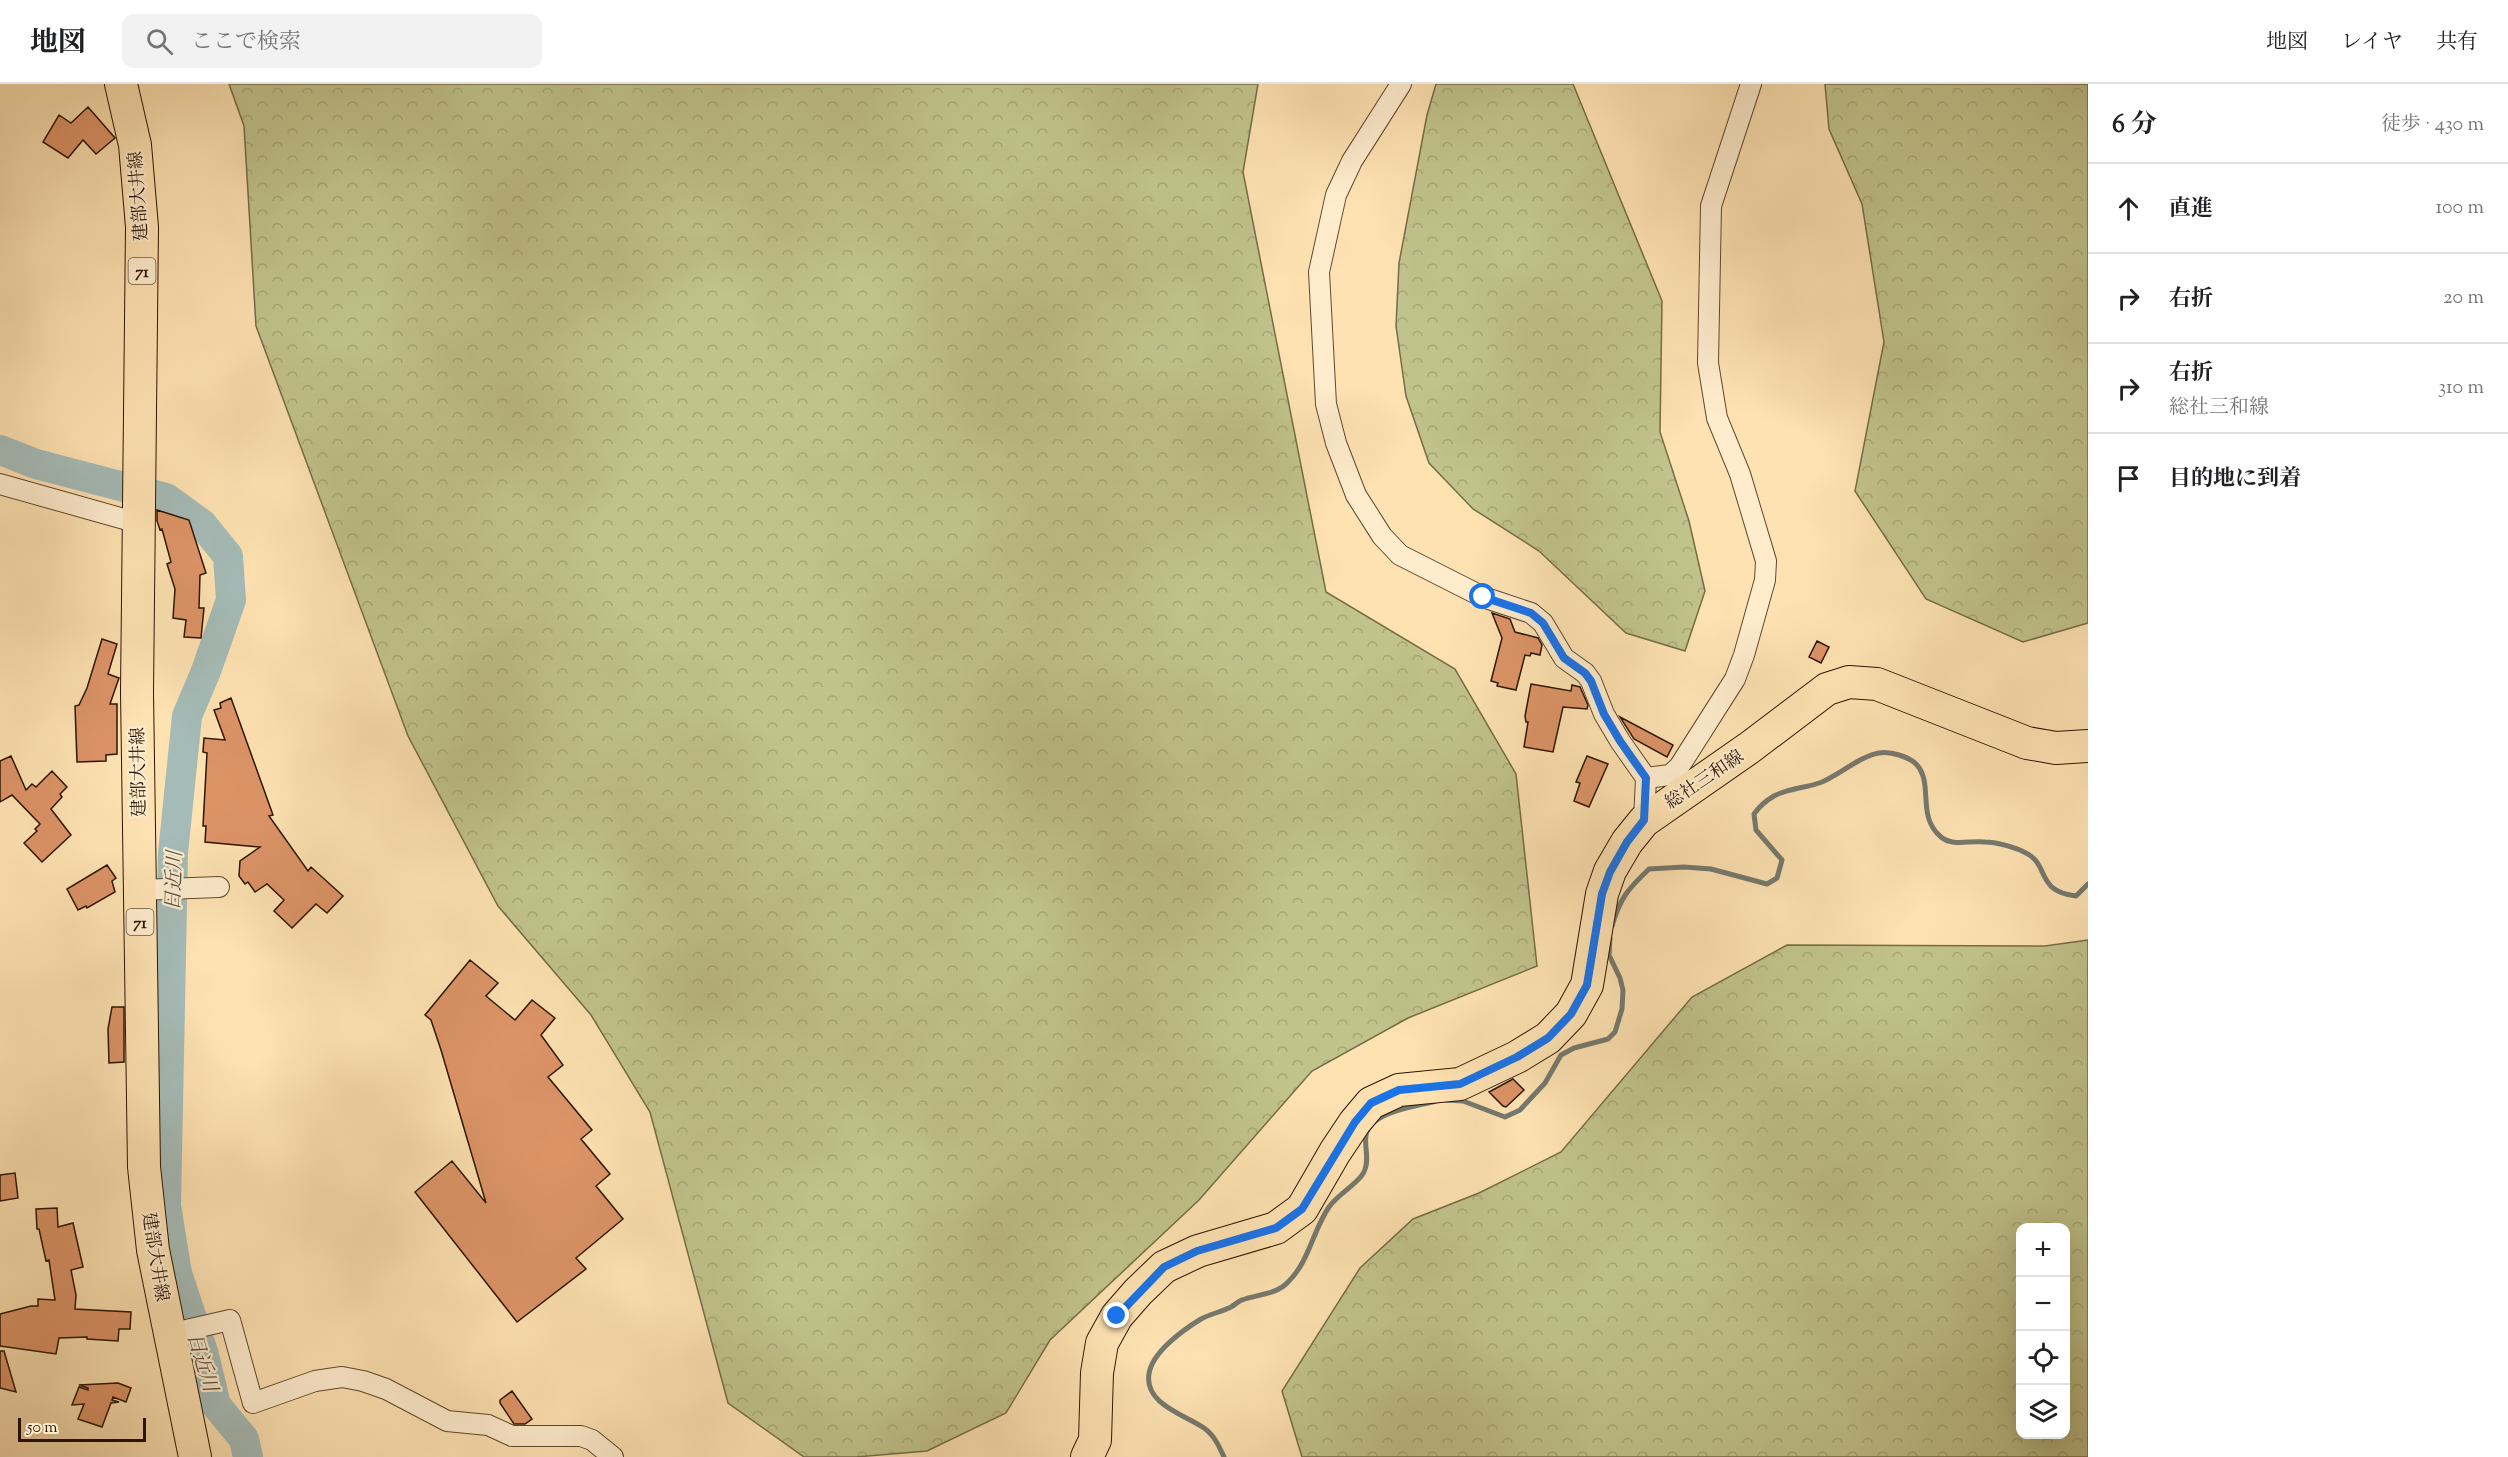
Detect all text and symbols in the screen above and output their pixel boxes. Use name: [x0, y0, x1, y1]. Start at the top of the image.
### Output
search box: [122, 14, 542, 68]
text: 地図: [30, 24, 86, 64]
icon: search: [143, 25, 176, 58]
text: ここで検索: [191, 27, 301, 59]
text: 地図: [2266, 28, 2308, 58]
text: レイヤ: [2341, 28, 2403, 58]
text: 共有: [2436, 28, 2478, 58]
text: 6 分: [2112, 107, 2156, 144]
text: 徒歩 · 430 m: [2381, 111, 2484, 140]
street label: 建部大井線: [124, 150, 156, 242]
icon: ahead: [2112, 192, 2145, 225]
text: 直進: [2169, 194, 2213, 226]
text: 100 m: [2435, 194, 2484, 223]
road number: 71: [128, 258, 156, 284]
icon: right: [2112, 282, 2145, 315]
text: 右折: [2169, 284, 2213, 316]
text: 20 m: [2443, 284, 2484, 313]
text: 右折: [2169, 358, 2213, 390]
icon: right: [2112, 372, 2145, 405]
text: 310 m: [2438, 374, 2484, 403]
text: 総社三和線: [2169, 394, 2269, 423]
icon: arrive: [2112, 462, 2145, 495]
text: 目的地に到着: [2169, 464, 2301, 496]
route start: [1469, 583, 1495, 609]
street label: 建部大井線: [126, 727, 154, 817]
street label: 総社三和線: [1661, 745, 1750, 817]
water label: 日近川: [160, 849, 191, 912]
road number: 71: [126, 909, 154, 935]
street label: 建部大井線: [134, 1211, 174, 1304]
map controls: [2016, 1223, 2070, 1439]
button: +: [2016, 1223, 2070, 1277]
button: −: [2016, 1277, 2070, 1331]
route end: [1103, 1302, 1129, 1328]
water label: 日近川: [178, 1330, 224, 1398]
button: locate: [2016, 1331, 2070, 1385]
button: layers: [2016, 1385, 2070, 1439]
scale bar: [18, 1415, 146, 1442]
text: 50 m: [27, 1417, 58, 1440]

